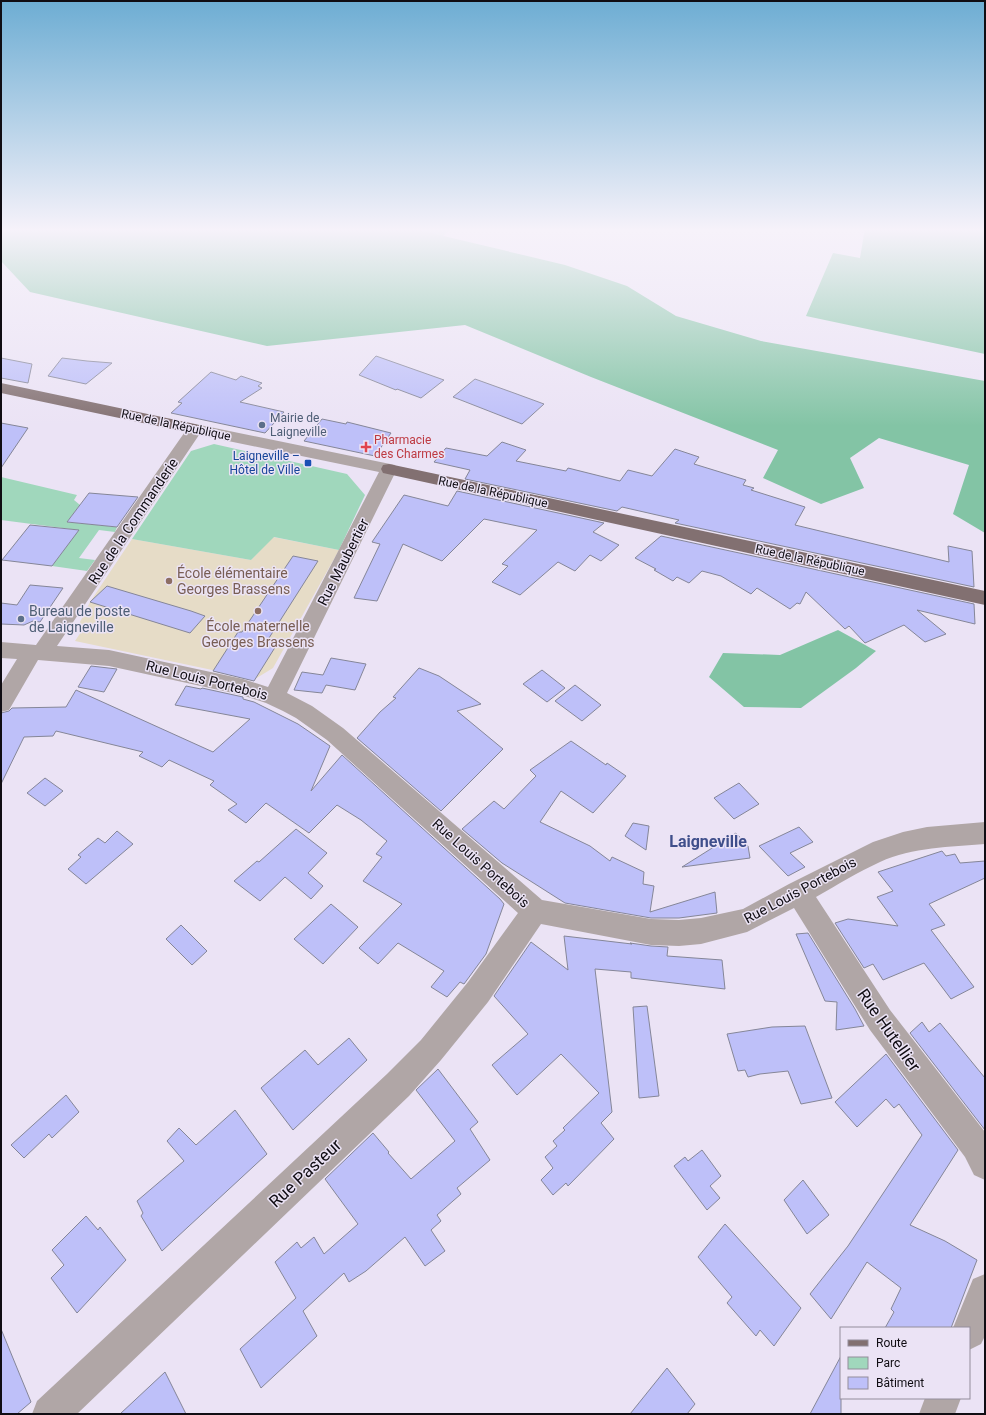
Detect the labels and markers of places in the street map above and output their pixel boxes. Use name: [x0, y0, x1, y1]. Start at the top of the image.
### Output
place label: Mairie de Laigneville: [270, 411, 327, 439]
marker: Mairie de Laigneville: [257, 420, 267, 430]
place label: Pharmacie des Charmes: [374, 433, 444, 461]
marker: Pharmacie des Charmes: [361, 442, 371, 452]
place label: Laigneville – Hôtel de Ville: [230, 449, 300, 477]
marker: Laigneville – Hôtel de Ville: [303, 458, 313, 468]
place label: École élémentaire Georges Brassens: [177, 564, 290, 597]
marker: École élémentaire Georges Brassens: [164, 576, 174, 586]
place label: Bureau de poste de Laigneville: [29, 603, 130, 635]
marker: École maternelle Georges Brassens: [253, 606, 263, 616]
marker: Bureau de poste de Laigneville: [16, 614, 26, 624]
place label: École maternelle Georges Brassens: [201, 617, 315, 650]

